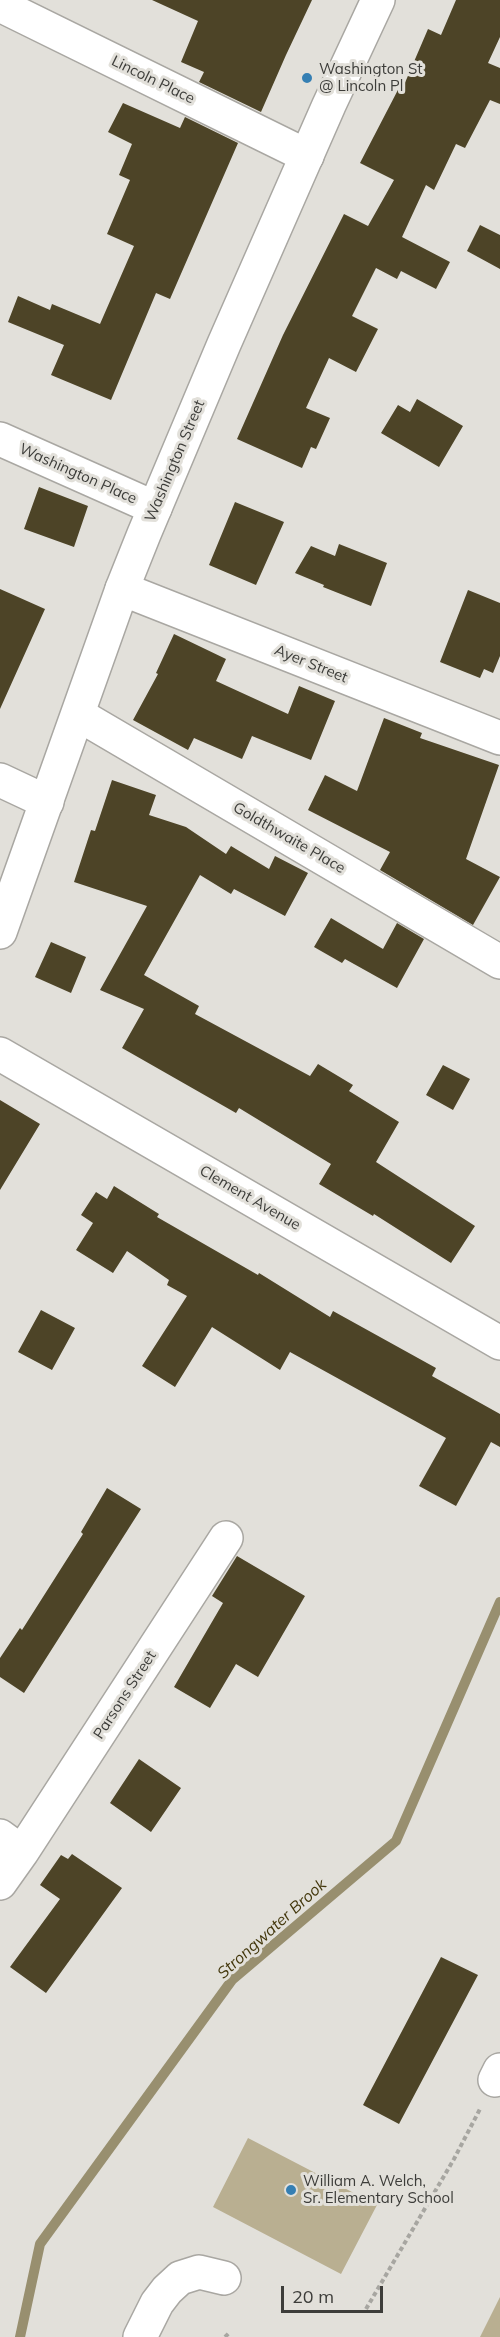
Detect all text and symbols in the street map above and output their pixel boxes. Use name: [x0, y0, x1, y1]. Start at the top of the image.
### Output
street label: Lincoln Place: [108, 52, 198, 108]
place label: Washington St @ Lincoln Pl: [319, 60, 422, 95]
marker: Washington St @ Lincoln Pl: [300, 71, 314, 85]
street label: Washington Street: [141, 397, 209, 525]
street label: Washington Place: [16, 440, 140, 508]
street label: Ayer Street: [272, 641, 350, 687]
street label: Goldthwaite Place: [230, 799, 348, 877]
street label: Clement Avenue: [196, 1162, 304, 1234]
street label: Parsons Street: [90, 1648, 160, 1742]
water label: Strongwater Brook: [214, 1875, 330, 1983]
place label: William A. Welch, Sr. Elementary School: [303, 2172, 454, 2207]
marker: William A. Welch, Sr. Elementary School: [284, 2183, 298, 2197]
scale bar: [284, 2274, 386, 2312]
text: 20 m: [292, 2285, 334, 2308]

